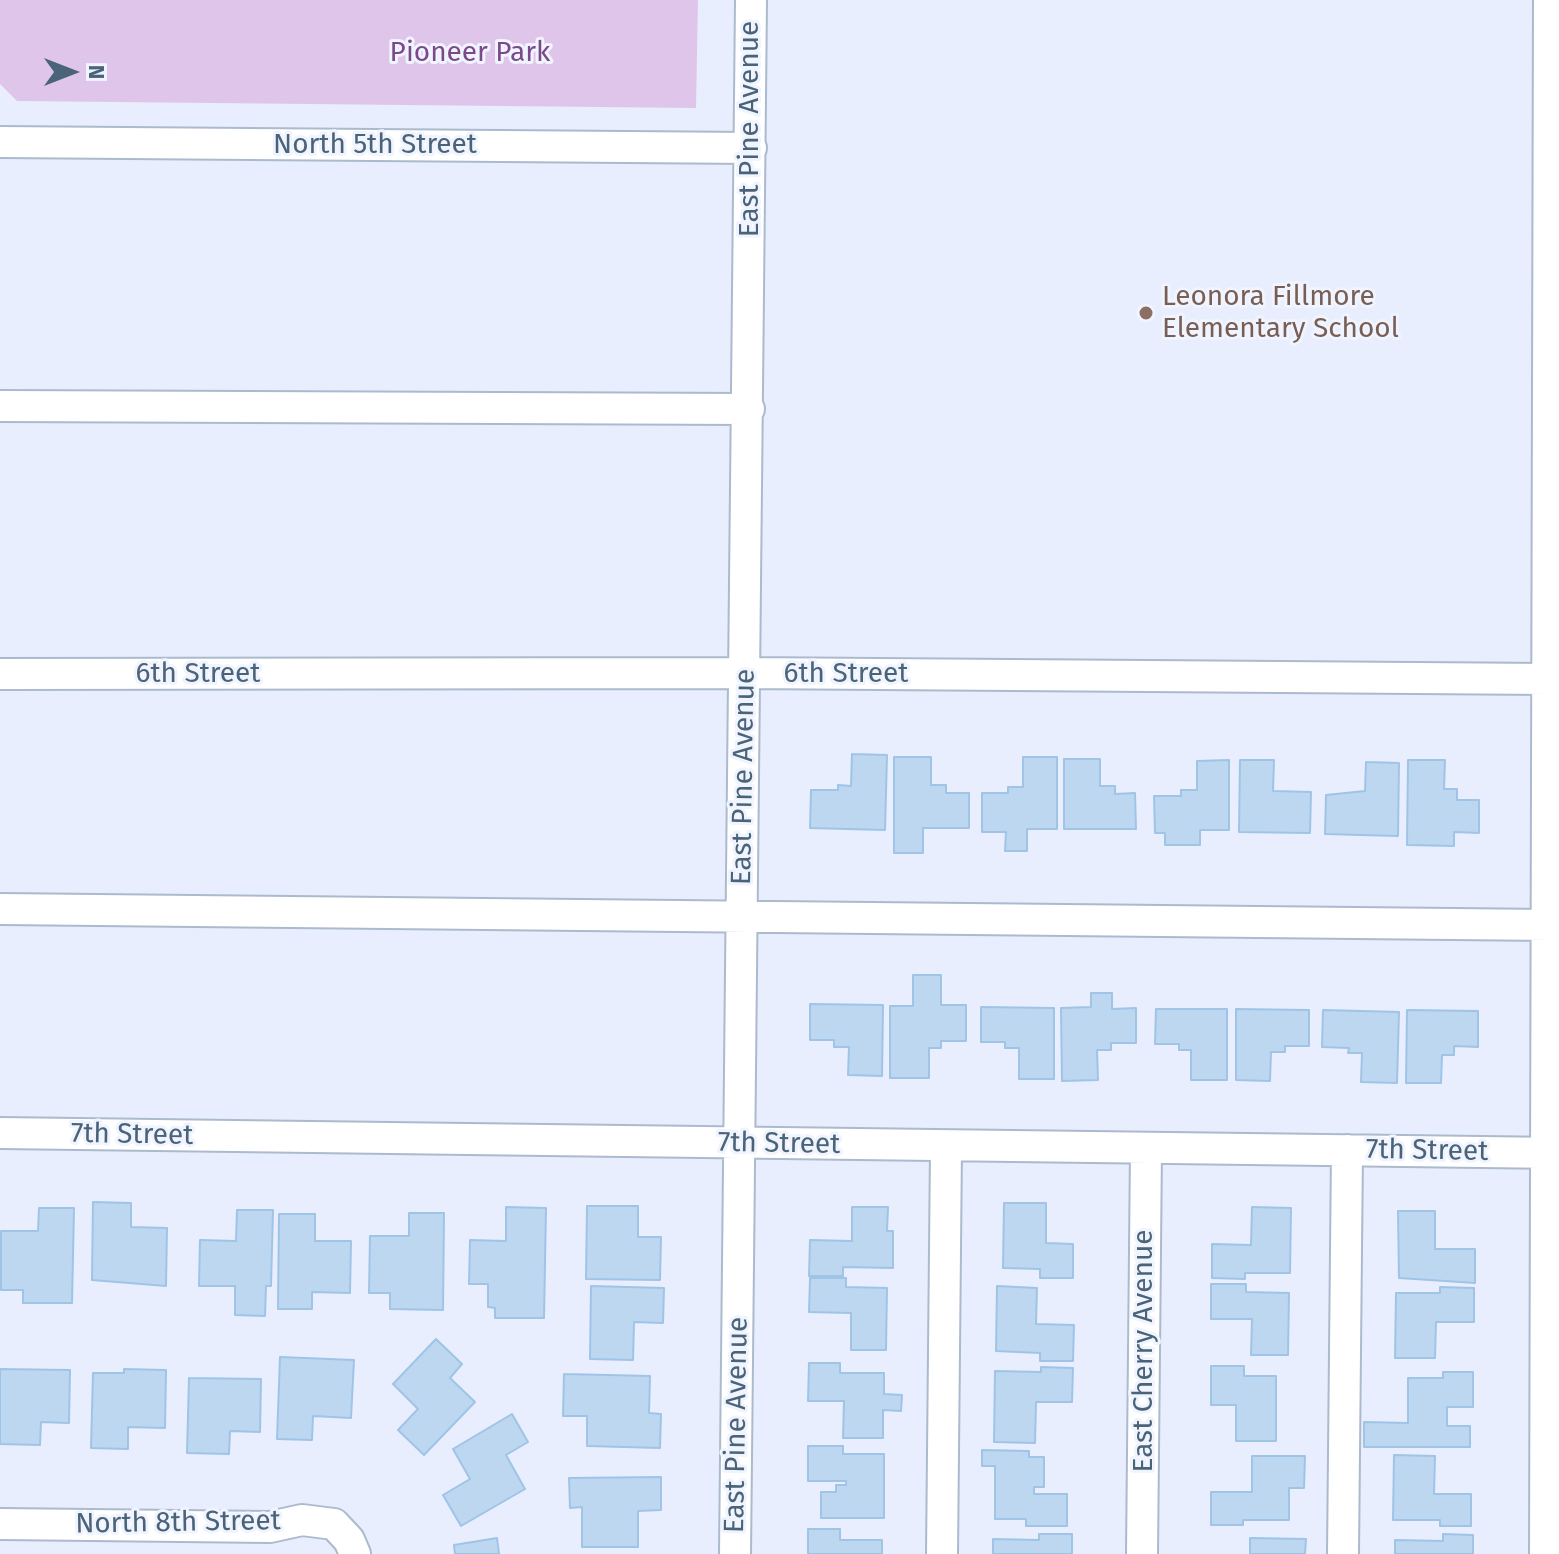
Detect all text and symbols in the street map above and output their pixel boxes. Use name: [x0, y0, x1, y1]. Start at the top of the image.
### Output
street label: East Pine Avenue: [733, 21, 767, 237]
north arrow: [32, 32, 112, 112]
park label: Pioneer Park: [390, 36, 550, 70]
text: N: [83, 65, 110, 79]
street label: North 5th Street: [273, 128, 477, 162]
place label: Leonora Fillmore Elementary School: [1162, 280, 1399, 346]
marker: Leonora Fillmore Elementary School: [1137, 304, 1155, 322]
street label: 6th Street: [136, 657, 260, 691]
street label: 6th Street: [784, 657, 908, 691]
street label: East Pine Avenue: [725, 669, 763, 885]
street label: 7th Street: [71, 1117, 193, 1153]
street label: 7th Street: [718, 1126, 840, 1162]
street label: 7th Street: [1366, 1133, 1488, 1169]
street label: East Cherry Avenue: [1127, 1229, 1161, 1473]
street label: East Pine Avenue: [718, 1317, 756, 1533]
street label: North 8th Street: [75, 1504, 281, 1542]

